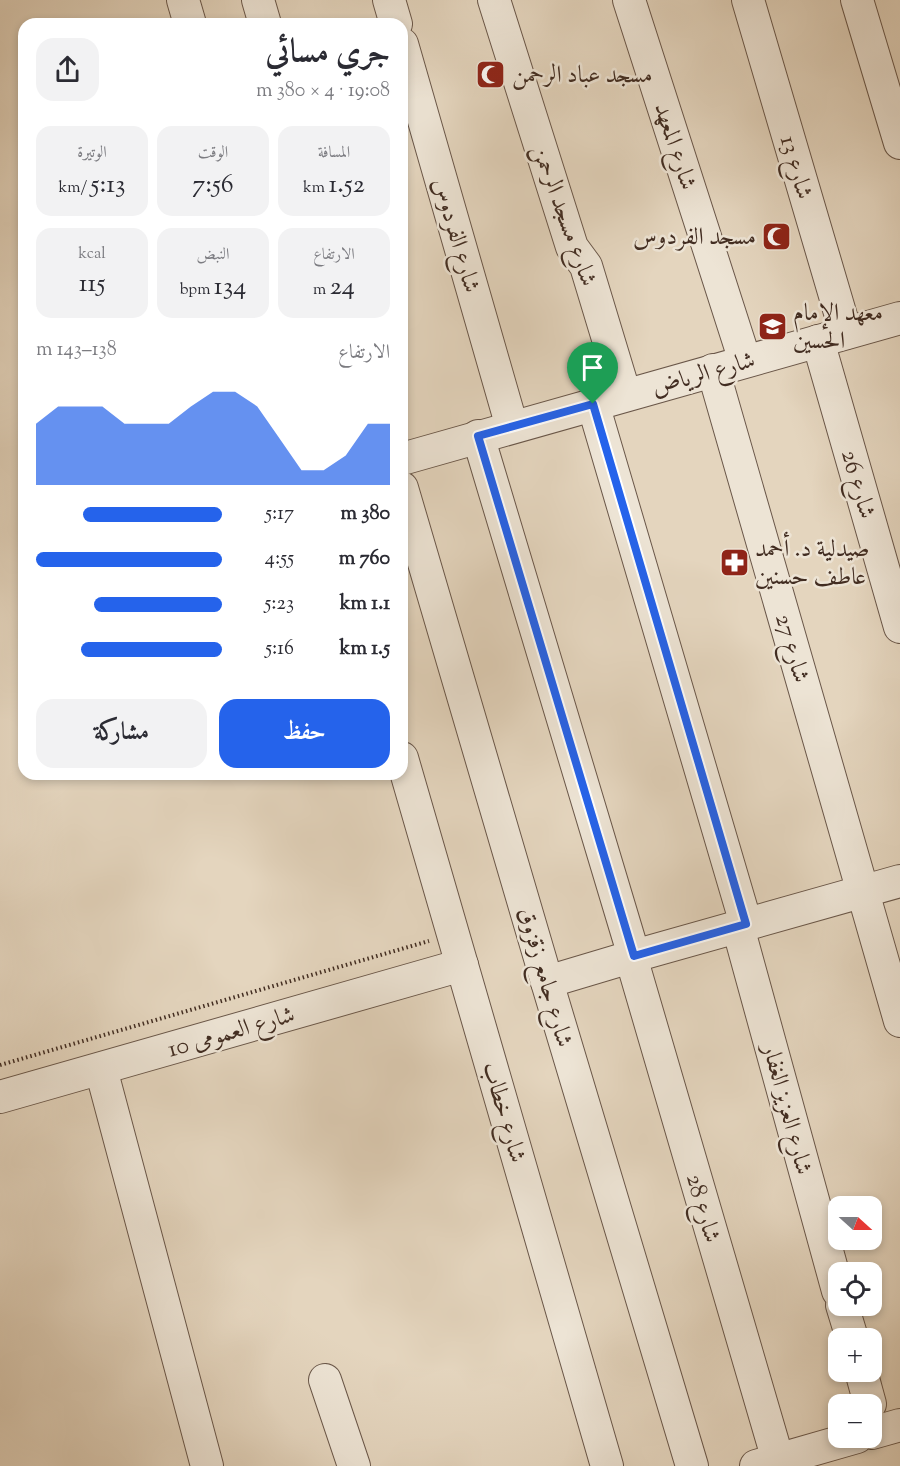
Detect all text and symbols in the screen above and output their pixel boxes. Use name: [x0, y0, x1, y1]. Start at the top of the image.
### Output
text: جري مسائي: [265, 30, 390, 78]
button: share: [36, 38, 99, 101]
mosque icon: مسجد عباد الرحمن: [475, 58, 507, 90]
place label: مسجد عباد الرحمن: [512, 59, 653, 93]
text: 19:08 · 4 × 380 m: [256, 77, 390, 106]
street label: شارع المعهد: [643, 99, 704, 195]
street label: شارع 13: [769, 132, 820, 204]
street label: شارع مسجد الرحمن: [521, 140, 605, 292]
text: الوتيرة: [77, 142, 107, 165]
text: الوقت: [198, 142, 228, 165]
text: المسافة: [318, 142, 350, 165]
text: 5:13: [91, 167, 126, 204]
text: 7:56: [192, 167, 234, 204]
text: 1.52: [328, 167, 365, 204]
street label: شارع الفردوس: [422, 174, 488, 297]
text: /km: [58, 177, 91, 200]
text: km: [303, 177, 328, 200]
mosque icon: مسجد الفردوس: [761, 220, 793, 252]
place label: مسجد الفردوس: [633, 221, 756, 255]
text: kcal: [78, 243, 106, 266]
text: النبض: [197, 244, 229, 267]
text: الارتفاع: [313, 244, 355, 267]
text: 115: [79, 266, 105, 303]
text: 134: [214, 269, 246, 306]
text: 24: [330, 269, 355, 306]
text: bpm: [180, 279, 214, 302]
text: m: [313, 279, 330, 302]
place label: معهد الإمام الحسين: [793, 297, 883, 359]
school or university icon: معهد الإمام الحسين: [756, 310, 788, 342]
text: 138–143 m: [36, 336, 117, 365]
text: الارتفاع: [338, 339, 390, 368]
pin: [567, 342, 618, 404]
street label: شارع الرياض: [648, 344, 760, 407]
icon: arrive: [576, 351, 609, 384]
street label: شارع 26: [830, 446, 883, 523]
text: 5:17: [265, 500, 294, 529]
text: 380 m: [341, 500, 390, 529]
place label: صيدلية د. أحمد عاطف حسنين: [755, 531, 870, 595]
text: 4:55: [265, 545, 294, 574]
text: 760 m: [339, 545, 390, 574]
pharmacy icon: صيدلية د. أحمد عاطف حسنين: [718, 546, 750, 578]
text: 5:23: [265, 590, 294, 619]
text: 1.1 km: [340, 590, 390, 619]
street label: شارع 27: [764, 610, 817, 687]
text: 5:16: [265, 635, 294, 664]
text: 1.5 km: [340, 635, 390, 664]
button: مشاركة: [36, 699, 207, 768]
button: حفظ: [219, 699, 390, 768]
street label: شارع جامع زقزوق: [505, 904, 580, 1052]
street label: شارع العمومى 10: [164, 999, 299, 1068]
street label: شارع العزيز الغفار: [751, 1038, 820, 1179]
street label: شارع خطاب: [472, 1058, 534, 1167]
street label: شارع 28: [675, 1170, 728, 1247]
north arrow: [828, 1196, 882, 1250]
map controls: [828, 1196, 882, 1448]
button: locate: [828, 1262, 882, 1316]
button: +: [828, 1328, 882, 1382]
button: −: [828, 1394, 882, 1448]

